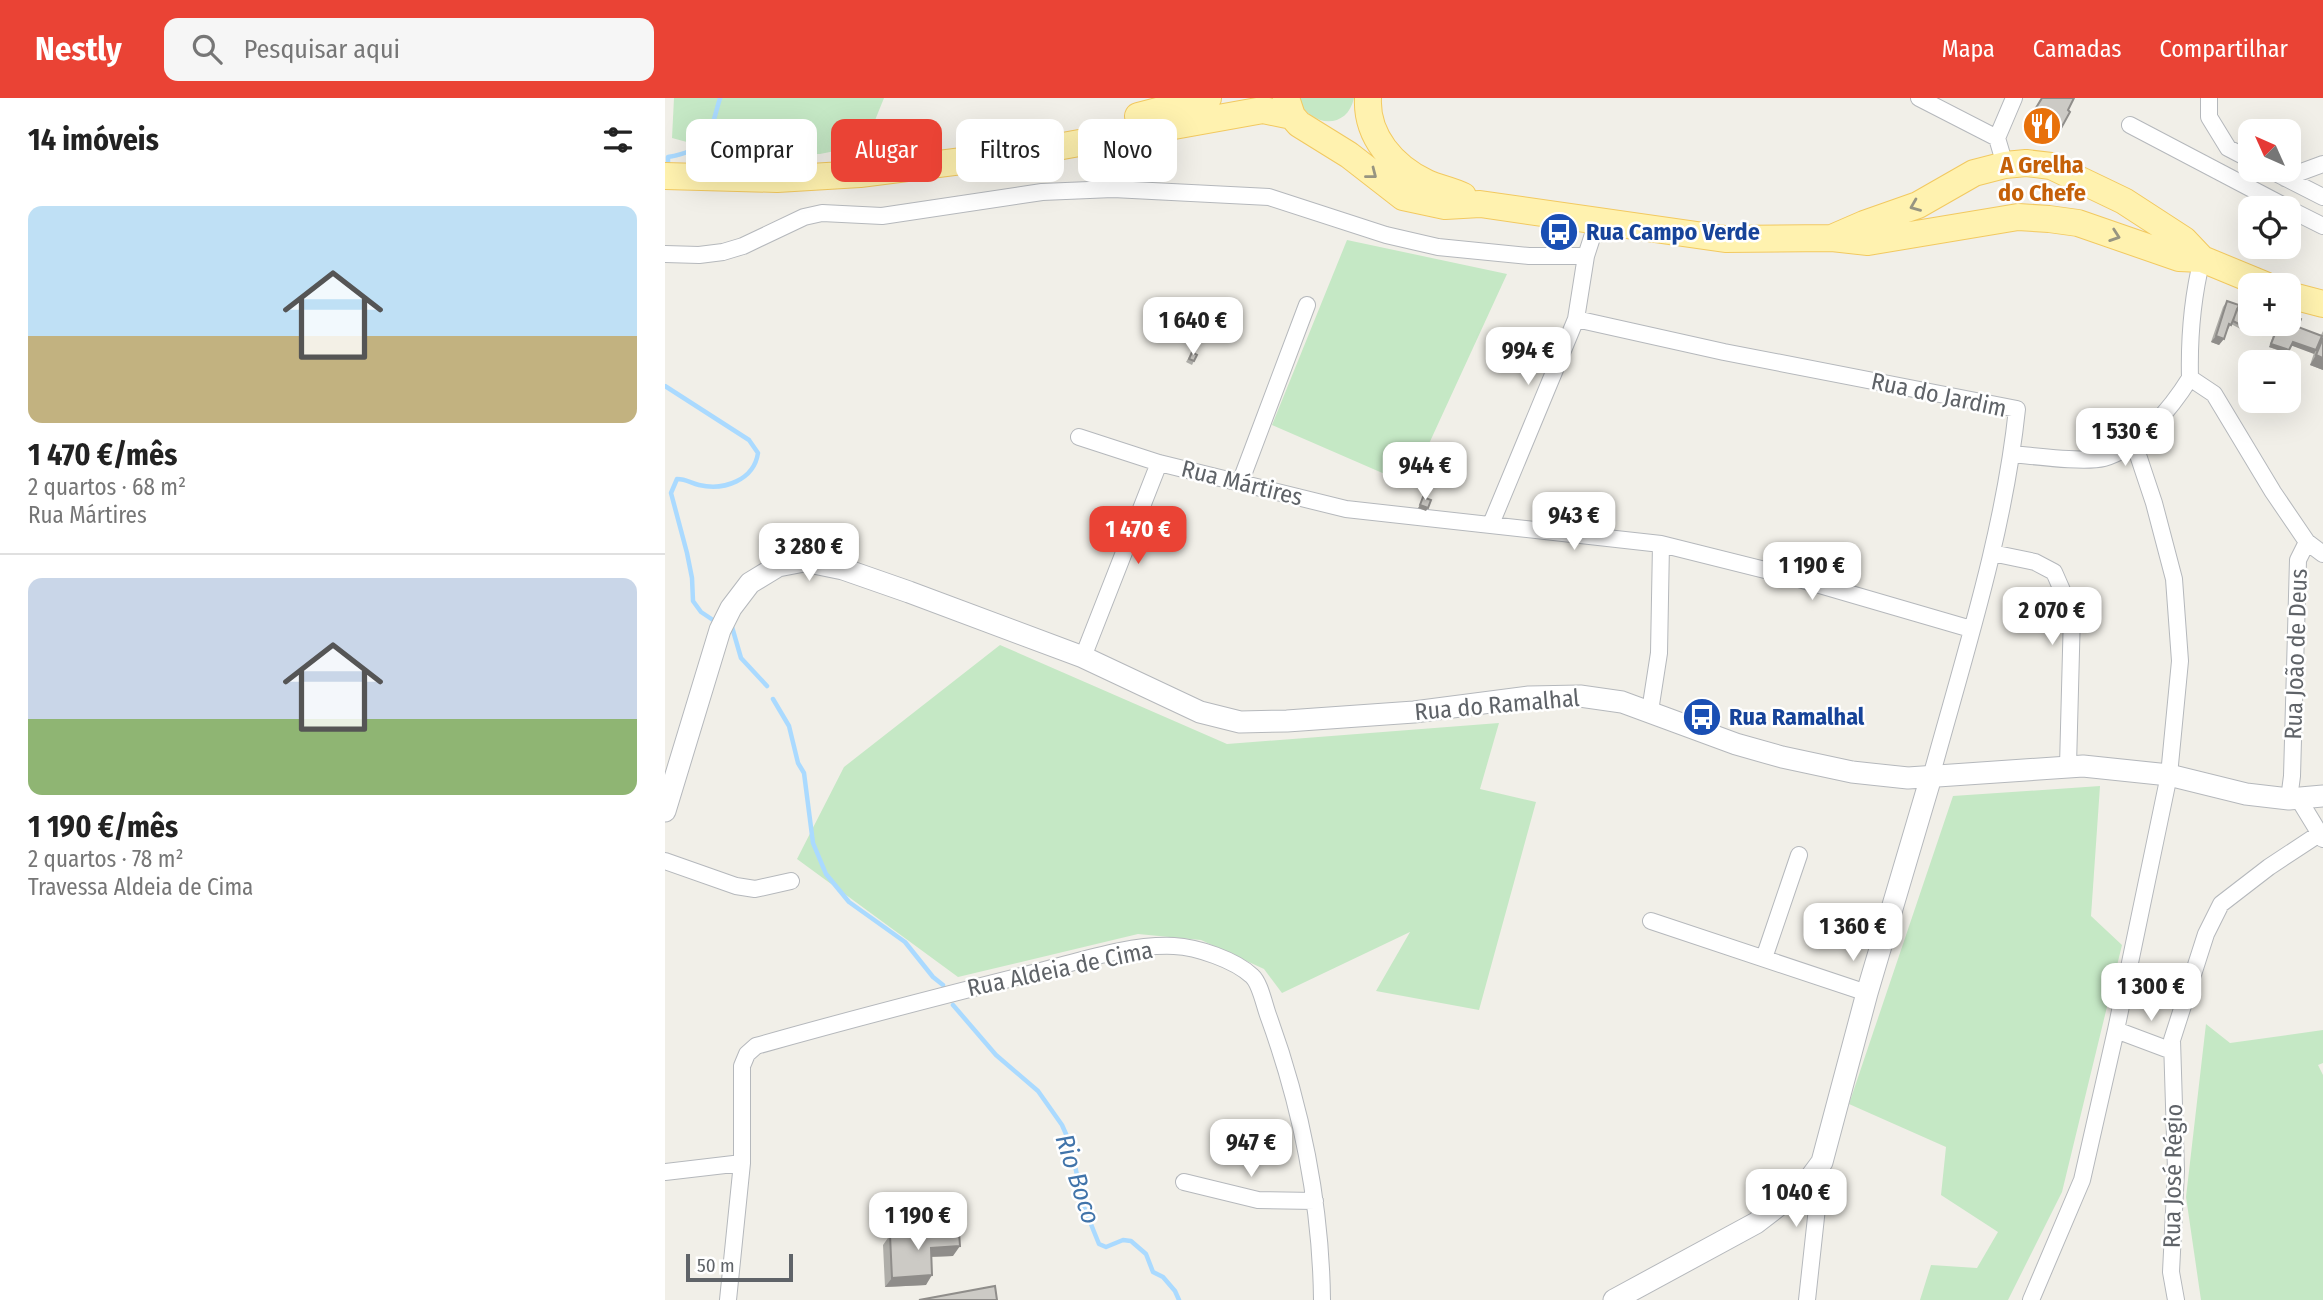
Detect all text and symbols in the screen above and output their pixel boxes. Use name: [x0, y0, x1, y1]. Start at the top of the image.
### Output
search box: [164, 18, 654, 81]
text: Nestly: [35, 29, 122, 69]
icon: search: [188, 30, 226, 68]
text: Pesquisar aqui: [244, 34, 400, 65]
text: Mapa: [1942, 35, 1995, 63]
text: Camadas: [2033, 35, 2122, 63]
text: Compartilhar: [2160, 35, 2288, 63]
restaurant icon: A Grelha do Chefe: [2021, 105, 2063, 147]
chip: Comprar: [686, 119, 817, 182]
chip: Alugar: [831, 119, 942, 182]
chip: Filtros: [956, 119, 1064, 182]
chip: Novo: [1078, 119, 1177, 182]
north arrow: [2238, 119, 2301, 182]
map controls: [2238, 119, 2301, 413]
icon: filters: [599, 121, 637, 159]
text: 14 imóveis: [28, 122, 159, 158]
place label: A Grelha do Chefe: [1998, 151, 2086, 207]
one-way arrow: [1364, 165, 1377, 178]
button: locate: [2238, 196, 2301, 259]
one-way arrow: [1909, 197, 1921, 211]
bus stop icon: Rua Campo Verde: [1538, 211, 1580, 253]
place label: Rua Campo Verde: [1586, 218, 1760, 246]
one-way arrow: [2108, 228, 2121, 242]
icon: home: [270, 252, 396, 378]
button: +: [2238, 273, 2301, 336]
pin: 1 640 €: [1128, 298, 1258, 357]
text: 1 640 €: [1159, 306, 1227, 334]
pin: 994 €: [1479, 328, 1577, 387]
text: 994 €: [1502, 336, 1554, 364]
button: −: [2238, 350, 2301, 413]
street label: Rua do Jardim: [1869, 367, 2009, 423]
pin: 1 530 €: [2060, 408, 2190, 468]
text: 1 530 €: [2092, 417, 2158, 445]
text: 1 470 €/mês: [28, 437, 177, 473]
pin: 944 €: [1376, 442, 1474, 502]
text: 944 €: [1399, 451, 1451, 479]
street label: Rua Mártires: [1178, 454, 1306, 512]
text: 2 quartos · 68 m²: [28, 473, 186, 501]
pin: 943 €: [1525, 492, 1623, 552]
text: Rua Mártires: [28, 501, 147, 529]
text: 943 €: [1548, 501, 1600, 529]
pin: 1 470 €: [1073, 506, 1203, 566]
text: 1 470 €: [1105, 515, 1171, 543]
pin: 3 280 €: [744, 524, 874, 583]
text: 3 280 €: [775, 532, 843, 560]
pin: 1 190 €: [1747, 542, 1877, 602]
text: 1 190 €: [1779, 551, 1845, 579]
street label: Rua João de Deus: [2279, 568, 2313, 740]
pin: 2 070 €: [1987, 588, 2117, 647]
text: 2 070 €: [2019, 596, 2085, 624]
icon: home: [270, 624, 396, 750]
street label: Rua do Ramalhal: [1413, 684, 1581, 726]
bus stop icon: Rua Ramalhal: [1681, 696, 1723, 738]
place label: Rua Ramalhal: [1729, 703, 1865, 731]
text: 1 190 €/mês: [28, 809, 178, 845]
text: 2 quartos · 78 m²: [28, 845, 184, 873]
text: Travessa Aldeia de Cima: [28, 873, 253, 901]
pin: 1 360 €: [1788, 904, 1918, 963]
text: 1 360 €: [1819, 912, 1887, 940]
street label: Rua Aldeia de Cima: [965, 936, 1155, 1002]
pin: 1 300 €: [2086, 964, 2216, 1023]
text: 1 300 €: [2117, 972, 2185, 1000]
street label: Rua José Régio: [2158, 1104, 2188, 1248]
pin: 947 €: [1202, 1119, 1300, 1179]
text: 947 €: [1226, 1128, 1276, 1156]
water label: Rio Boco: [1049, 1130, 1107, 1228]
pin: 1 040 €: [1731, 1170, 1861, 1229]
text: 1 040 €: [1762, 1178, 1830, 1206]
pin: 1 190 €: [853, 1192, 983, 1252]
text: 1 190 €: [885, 1201, 951, 1229]
scale bar: [686, 1251, 793, 1283]
text: 50 m: [697, 1254, 735, 1277]

